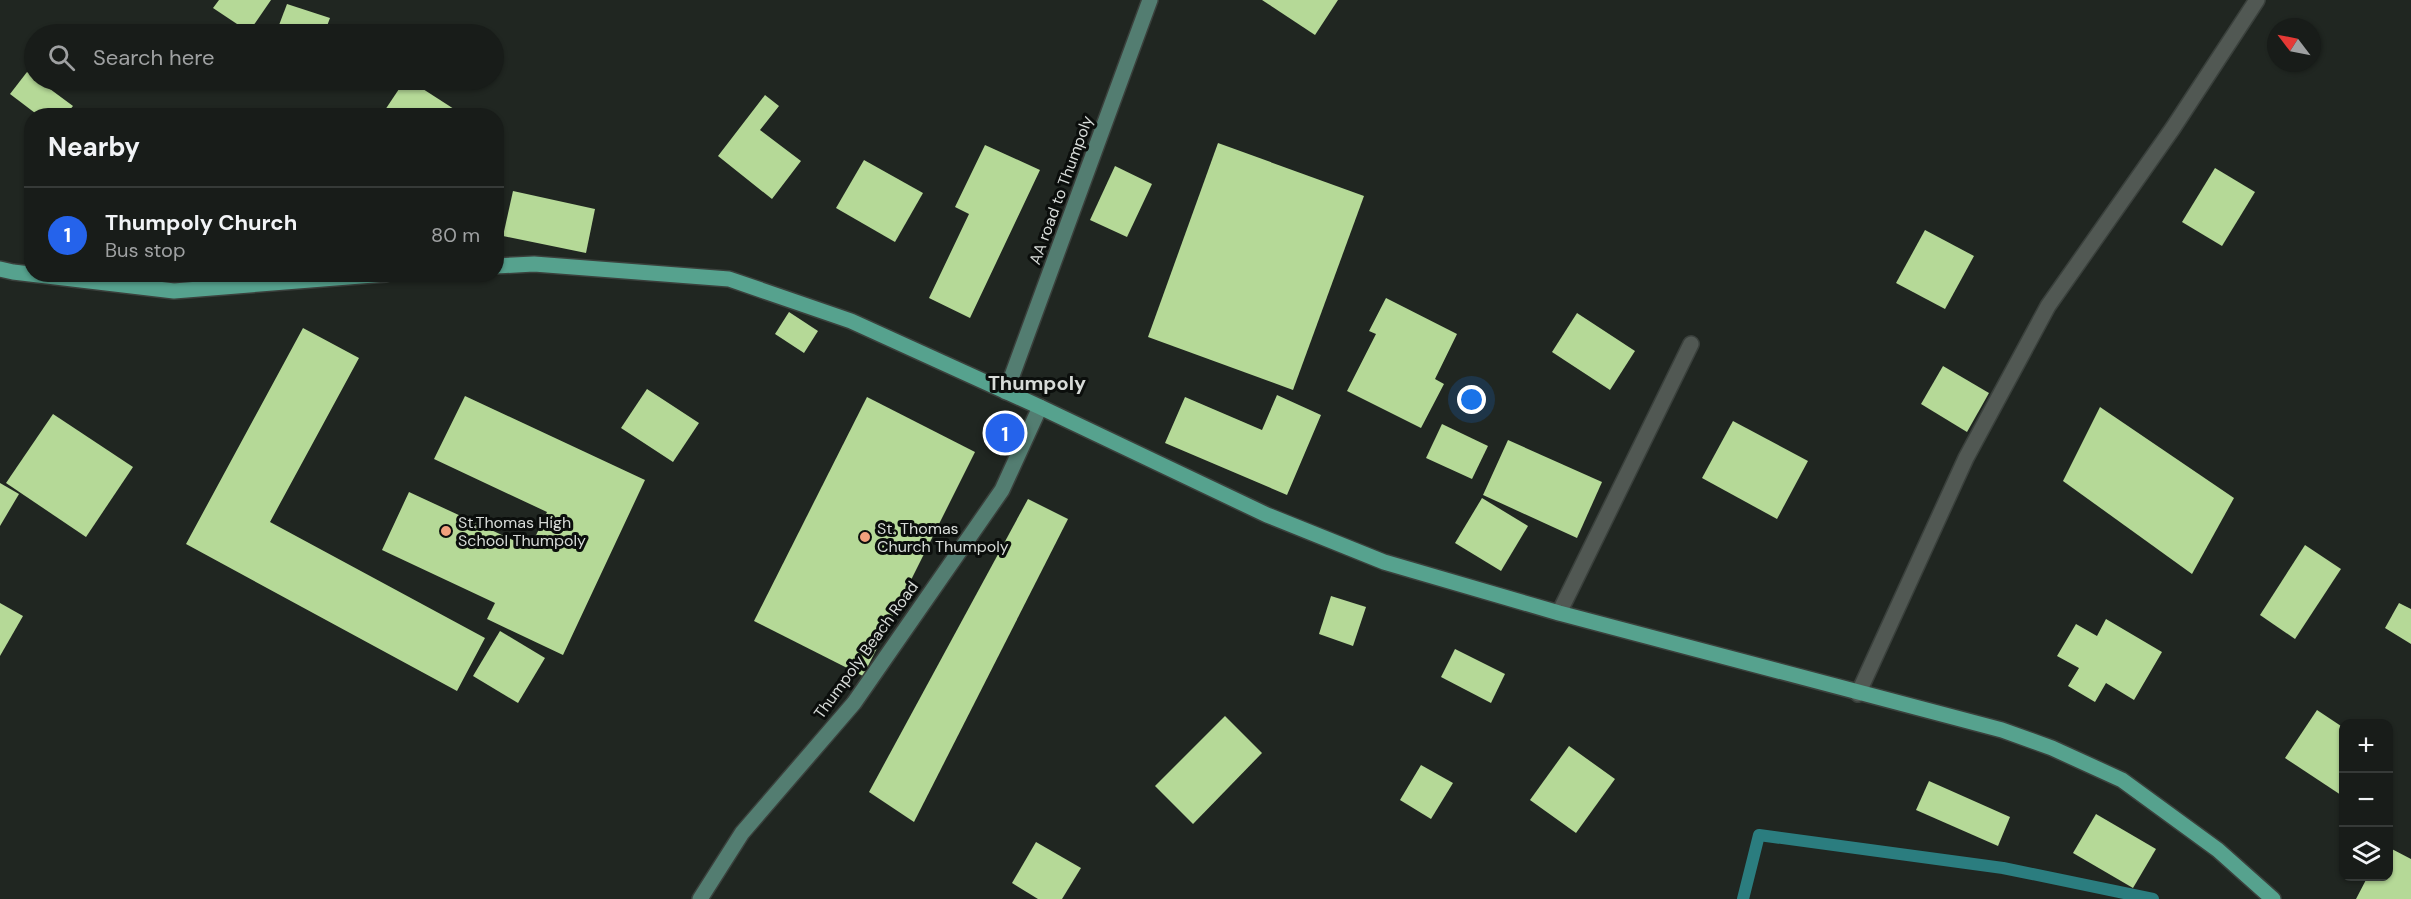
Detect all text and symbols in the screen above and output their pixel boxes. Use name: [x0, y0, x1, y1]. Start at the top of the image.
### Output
north arrow: [2267, 18, 2321, 72]
search box: [24, 24, 504, 90]
icon: search: [45, 41, 78, 74]
text: Search here: [93, 43, 214, 72]
street label: AA road to Thumpoly: [1024, 113, 1098, 267]
text: Nearby: [48, 130, 140, 164]
text: Thumpoly Church: [105, 208, 297, 237]
text: 1: [64, 222, 71, 248]
text: 80 m: [431, 222, 480, 248]
text: Bus stop: [105, 237, 185, 263]
district label: Thumpoly: [988, 370, 1086, 396]
your location: [1457, 385, 1486, 414]
pin: 1: [986, 410, 1024, 456]
place label: St.Thomas High School Thumpoly: [458, 512, 586, 551]
place label: St. Thomas Church Thumpoly: [877, 518, 1009, 557]
marker: St.Thomas High School Thumpoly: [439, 524, 453, 538]
marker: St. Thomas Church Thumpoly: [858, 530, 872, 544]
street label: Thumpoly Beach Road: [809, 577, 923, 723]
map controls: [2339, 719, 2393, 881]
button: +: [2339, 719, 2393, 773]
button: −: [2339, 773, 2393, 827]
button: layers: [2339, 827, 2393, 881]

